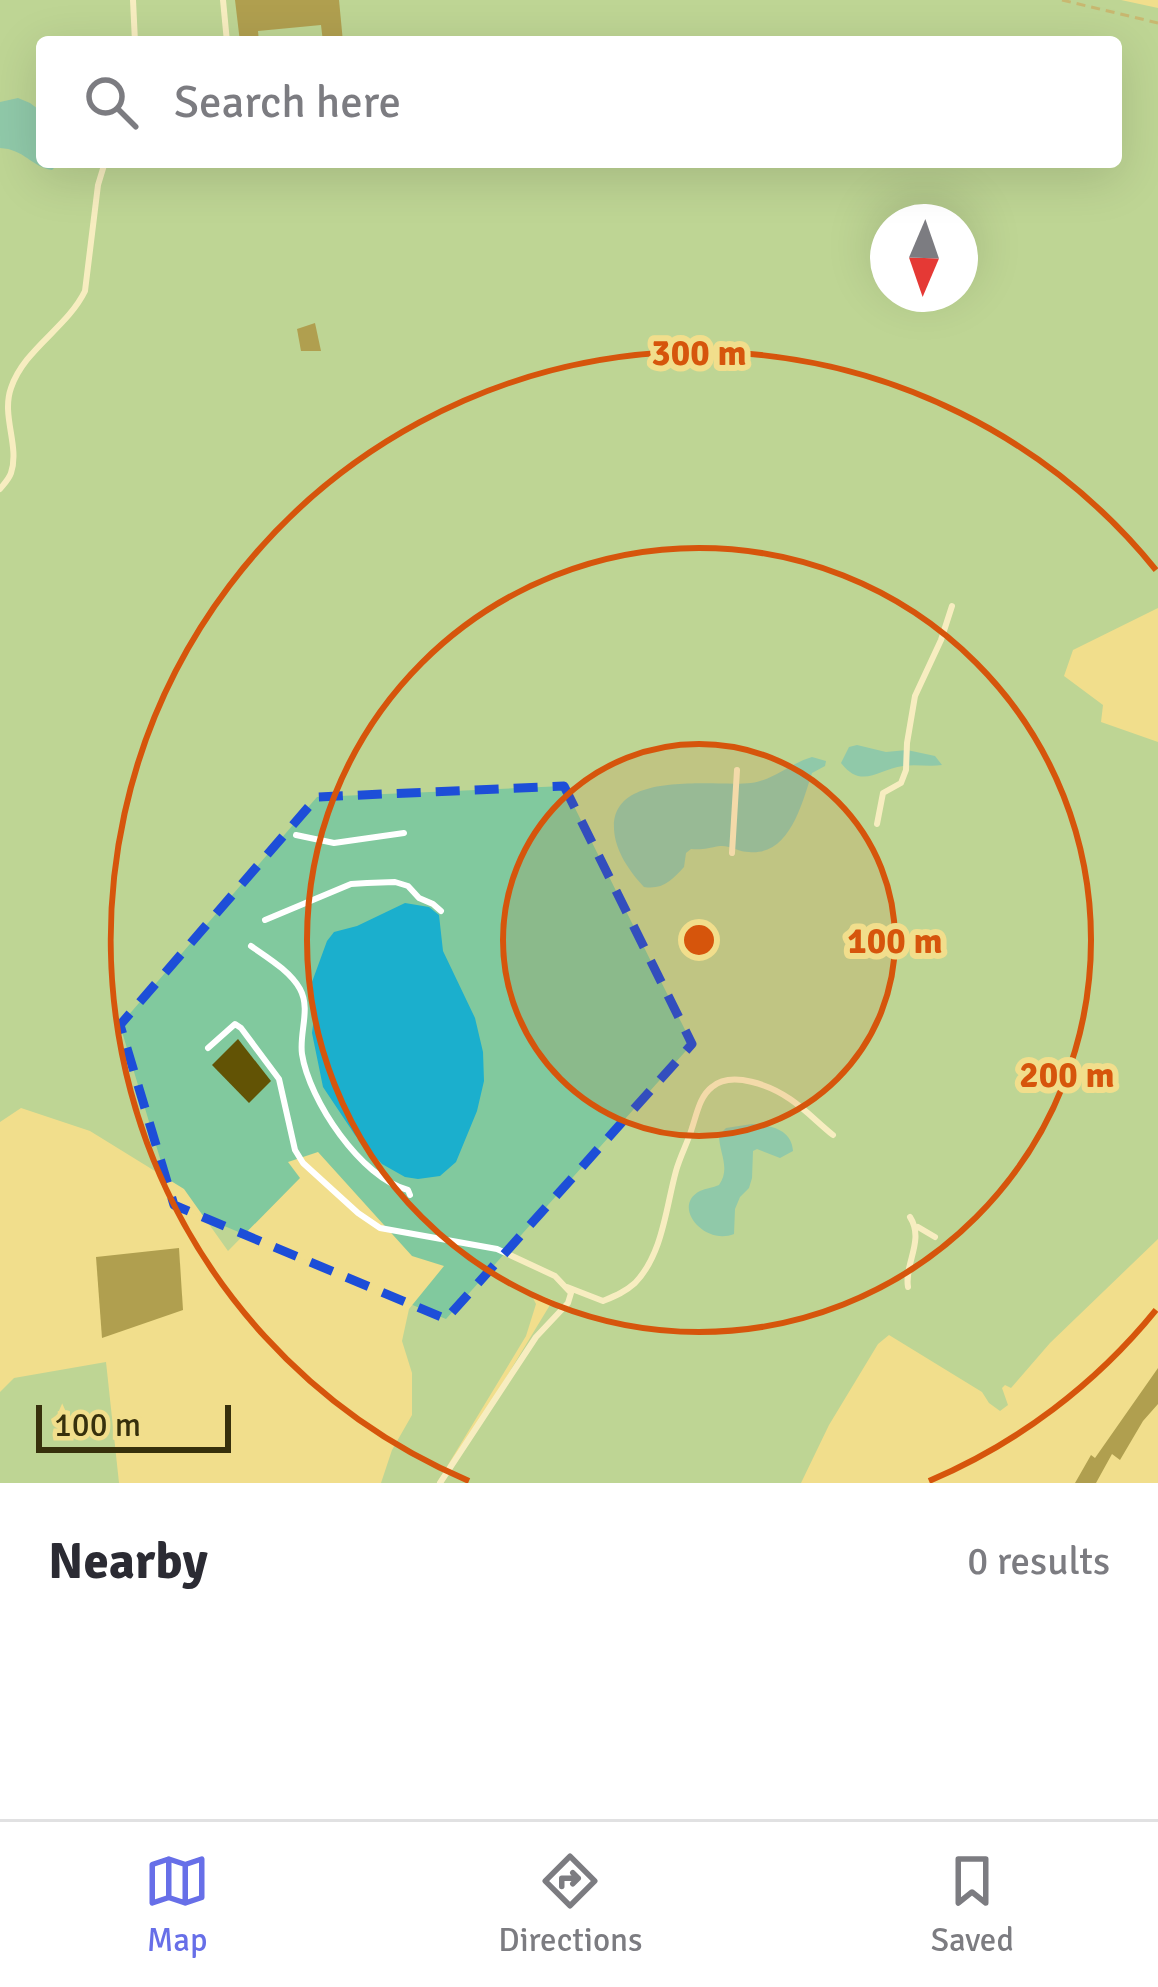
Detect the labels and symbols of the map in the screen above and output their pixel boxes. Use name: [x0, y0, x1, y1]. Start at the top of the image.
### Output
north arrow: [870, 204, 978, 312]
text: 300 m: [651, 331, 747, 376]
centre of rings: [678, 919, 720, 961]
text: 100 m: [847, 919, 943, 964]
text: 200 m: [1019, 1053, 1115, 1098]
scale bar: [36, 1399, 231, 1452]

